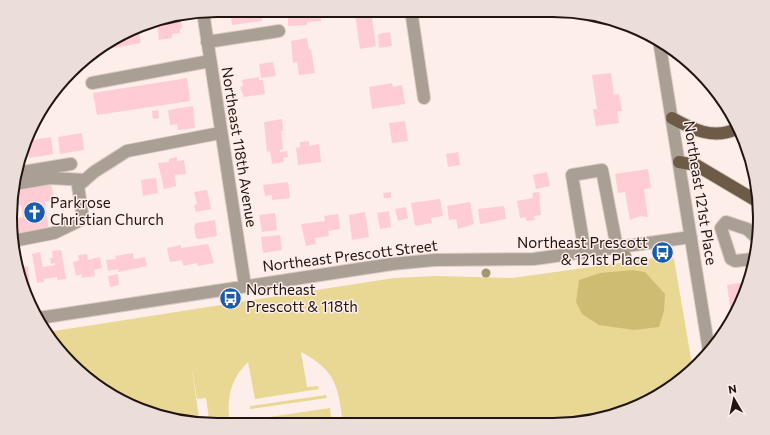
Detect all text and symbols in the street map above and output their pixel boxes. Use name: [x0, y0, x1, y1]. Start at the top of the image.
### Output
street label: Northeast 118th Avenue: [218, 65, 262, 228]
street label: Northeast 121st Place: [681, 119, 721, 266]
place label: Parkrose Christian Church: [50, 193, 164, 228]
church icon: Parkrose Christian Church: [21, 199, 47, 225]
place label: Northeast Prescott & 121st Place: [517, 233, 648, 268]
street label: Northeast Prescott Street: [261, 235, 438, 275]
bus stop icon: Northeast Prescott & 121st Place: [650, 239, 676, 265]
place label: Northeast Prescott & 118th: [246, 280, 358, 315]
bus stop icon: Northeast Prescott & 118th: [218, 286, 244, 312]
north arrow: [714, 379, 754, 419]
text: N: [727, 382, 737, 396]

